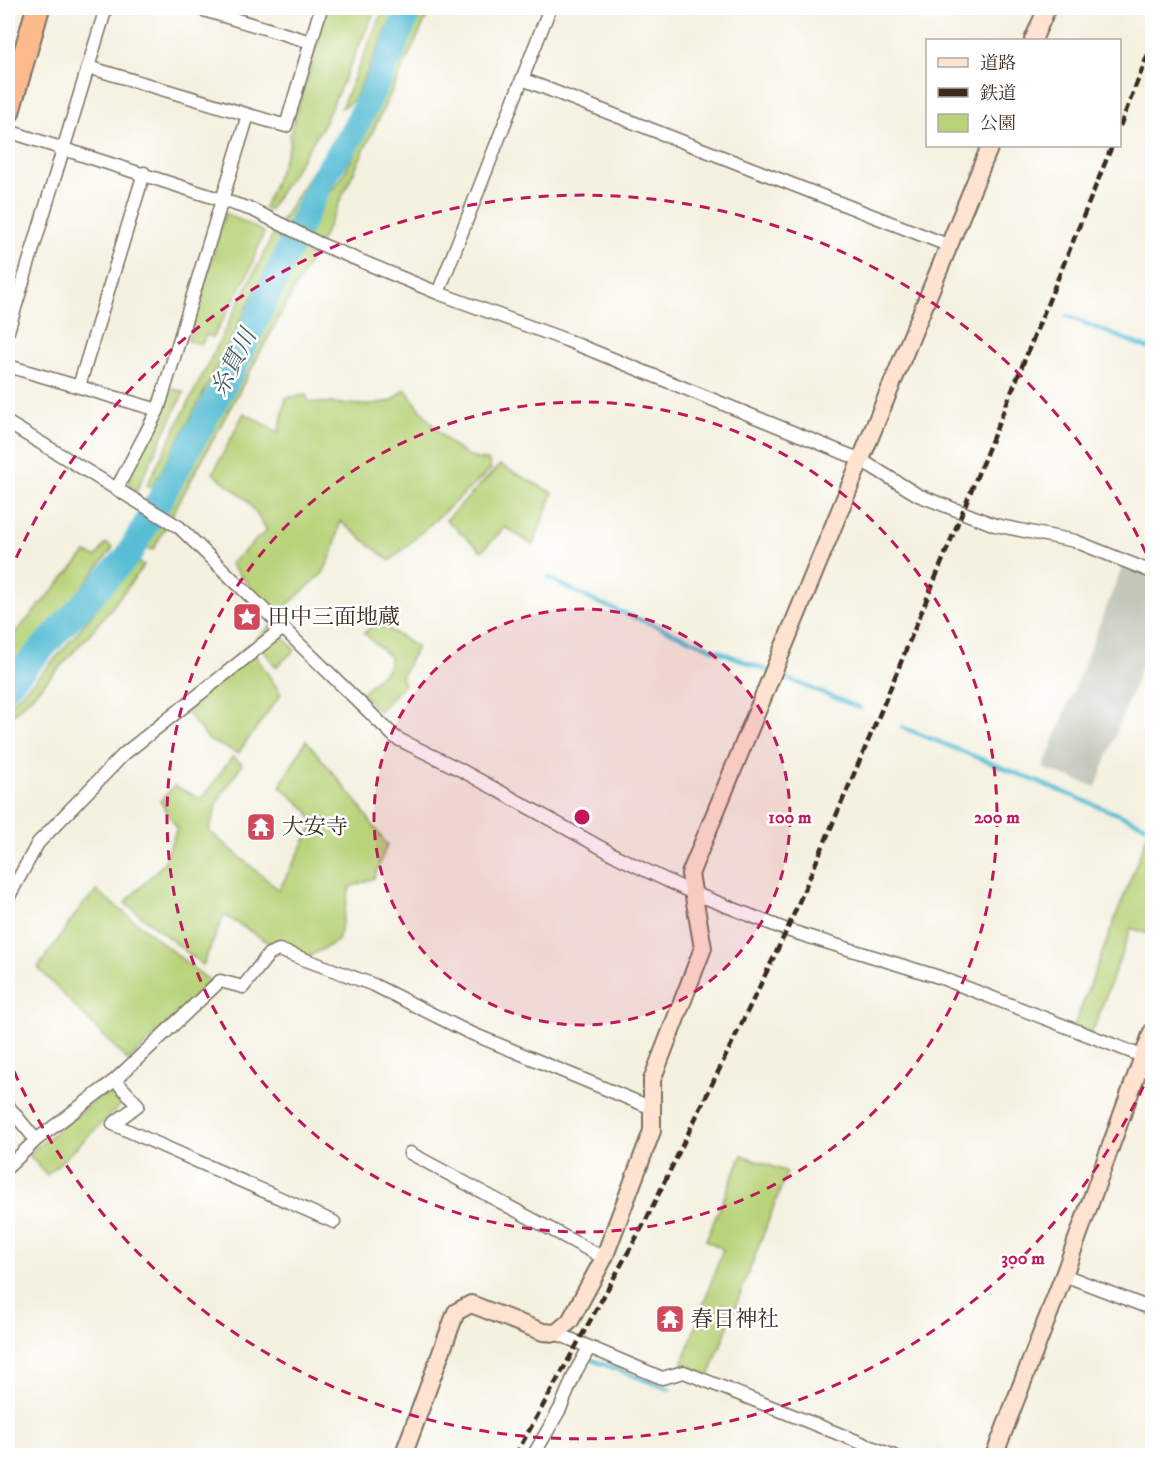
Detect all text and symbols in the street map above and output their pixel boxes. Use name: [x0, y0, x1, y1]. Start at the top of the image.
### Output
legend: [926, 39, 1121, 147]
text: 道路: [980, 53, 1016, 75]
text: 鉄道: [980, 83, 1016, 105]
text: 公園: [980, 113, 1016, 135]
water label: 糸貫川: [204, 321, 265, 402]
place icon: 田中三面地蔵: [231, 601, 263, 633]
place label: 田中三面地蔵: [268, 604, 400, 631]
centre of rings: [572, 807, 592, 827]
text: 100 m: [768, 807, 812, 829]
text: 200 m: [974, 807, 1020, 829]
temple icon: 大安寺: [245, 811, 277, 843]
place label: 大安寺: [282, 814, 348, 841]
text: 300 m: [1001, 1248, 1045, 1270]
temple icon: 春日神社: [654, 1303, 686, 1335]
place label: 春日神社: [691, 1306, 779, 1333]

